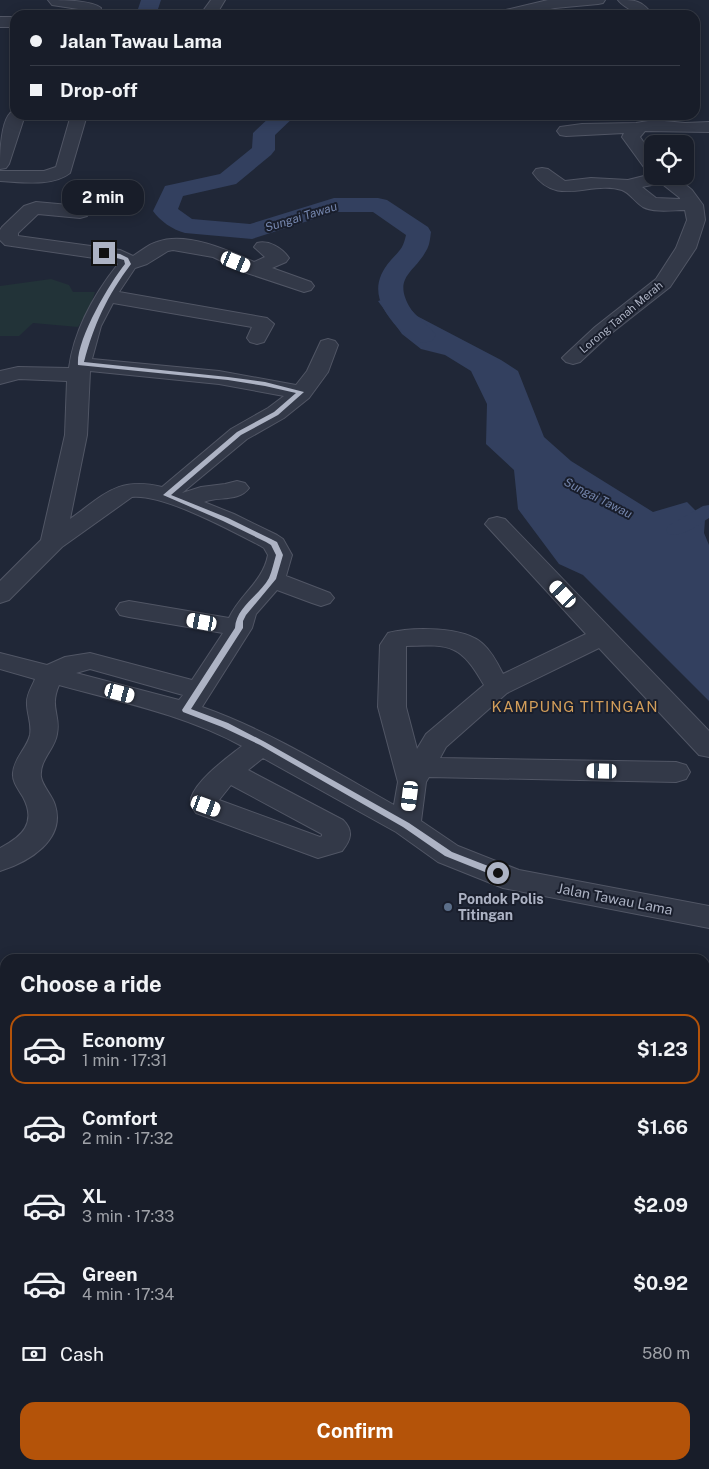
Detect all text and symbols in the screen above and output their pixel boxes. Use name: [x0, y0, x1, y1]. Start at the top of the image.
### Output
text: Jalan Tawau Lama: [60, 30, 222, 52]
text: Drop-off: [60, 79, 137, 101]
map controls: [644, 135, 694, 185]
button: locate: [644, 135, 694, 185]
callout: 2 min: [63, 180, 145, 216]
text: 2 min: [82, 188, 124, 207]
water label: Sungai Tawau: [263, 199, 339, 235]
route end: [93, 242, 115, 264]
car: [219, 249, 252, 275]
street label: Lorong Tanah Merah: [577, 279, 665, 355]
water label: Sungai Tawau: [562, 475, 635, 521]
car: [547, 578, 578, 610]
car: [185, 612, 218, 632]
car: [103, 682, 136, 704]
district label: KAMPUNG TITINGAN: [492, 698, 658, 715]
car: [586, 763, 617, 779]
car: [400, 780, 419, 812]
car: [189, 794, 222, 818]
route start: [487, 862, 509, 884]
street label: Jalan Tawau Lama: [556, 880, 674, 918]
place label: Pondok Polis Titingan: [458, 891, 544, 923]
marker: Pondok Polis Titingan: [442, 901, 454, 913]
text: Choose a ride: [20, 971, 162, 997]
icon: car: [22, 1027, 67, 1072]
text: Economy: [82, 1029, 165, 1051]
text: $1.23: [637, 1038, 688, 1060]
text: 1 min · 17:31: [82, 1051, 167, 1070]
icon: car: [22, 1105, 67, 1150]
text: Comfort: [82, 1107, 158, 1129]
text: $1.66: [637, 1116, 688, 1138]
text: 2 min · 17:32: [82, 1129, 173, 1148]
icon: car: [22, 1183, 67, 1228]
text: XL: [82, 1185, 107, 1207]
text: $2.09: [633, 1194, 688, 1216]
text: 3 min · 17:33: [82, 1207, 174, 1226]
icon: car: [22, 1261, 67, 1306]
text: Green: [82, 1263, 137, 1285]
text: $0.92: [633, 1272, 688, 1294]
text: 4 min · 17:34: [82, 1285, 174, 1304]
icon: cash: [20, 1340, 48, 1368]
text: Cash: [60, 1343, 104, 1365]
text: 580 m: [642, 1344, 690, 1363]
button: Confirm: [20, 1402, 690, 1460]

